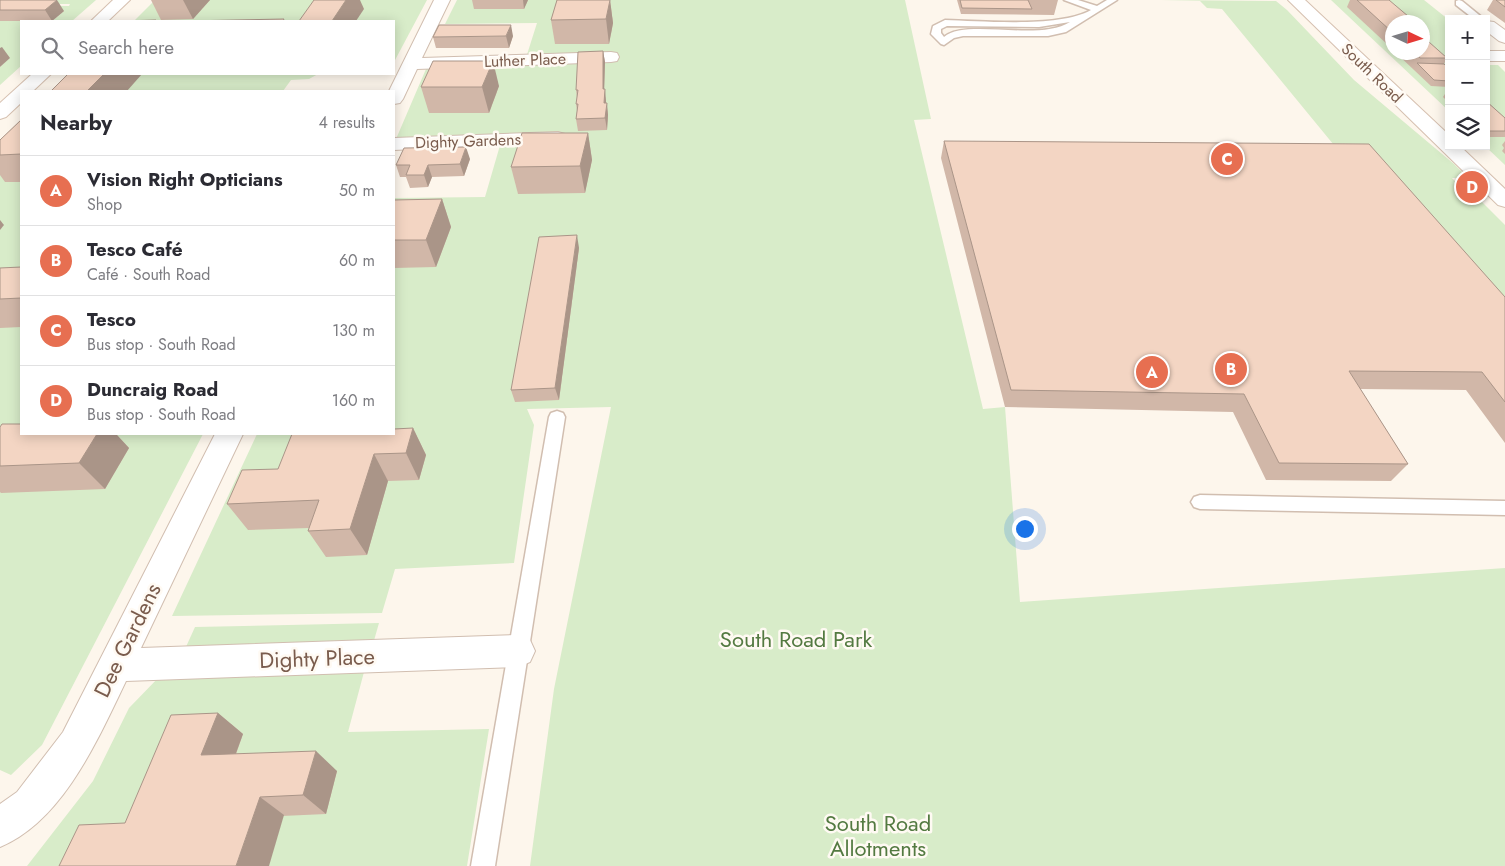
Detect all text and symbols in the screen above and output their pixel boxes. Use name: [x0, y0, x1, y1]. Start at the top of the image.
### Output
north arrow: [1385, 15, 1430, 60]
map controls: [1445, 15, 1490, 150]
button: +: [1445, 15, 1490, 60]
search box: [20, 20, 395, 75]
icon: search: [38, 34, 66, 62]
text: Search here: [78, 34, 174, 61]
street label: South Road: [1336, 38, 1408, 108]
street label: Luther Place: [484, 47, 566, 73]
button: −: [1445, 60, 1490, 105]
button: layers: [1445, 105, 1490, 150]
text: Nearby: [40, 108, 112, 138]
text: 4 results: [319, 111, 375, 134]
street label: Dighty Gardens: [415, 128, 521, 154]
pin: C: [1211, 140, 1243, 178]
text: Vision Right Opticians: [87, 166, 283, 193]
pin: D: [1456, 168, 1488, 206]
text: A: [50, 179, 62, 202]
text: 50 m: [339, 179, 375, 202]
text: Shop: [87, 193, 122, 216]
text: Tesco Café: [87, 236, 183, 263]
text: B: [51, 249, 61, 272]
text: 60 m: [339, 249, 375, 272]
text: Café · South Road: [87, 263, 210, 286]
text: Tesco: [87, 306, 136, 333]
text: C: [50, 319, 62, 342]
text: 130 m: [332, 319, 375, 342]
text: Bus stop · South Road: [87, 333, 236, 356]
pin: B: [1215, 350, 1247, 388]
pin: A: [1136, 353, 1168, 391]
text: Duncraig Road: [87, 376, 218, 403]
text: D: [50, 389, 62, 412]
text: 160 m: [332, 389, 375, 412]
text: Bus stop · South Road: [87, 403, 236, 426]
your location: [1012, 516, 1038, 542]
street label: Dee Gardens: [86, 577, 169, 703]
park label: South Road Park: [720, 623, 872, 655]
street label: Dighty Place: [259, 640, 375, 676]
park label: South Road Allotments: [825, 807, 931, 864]

